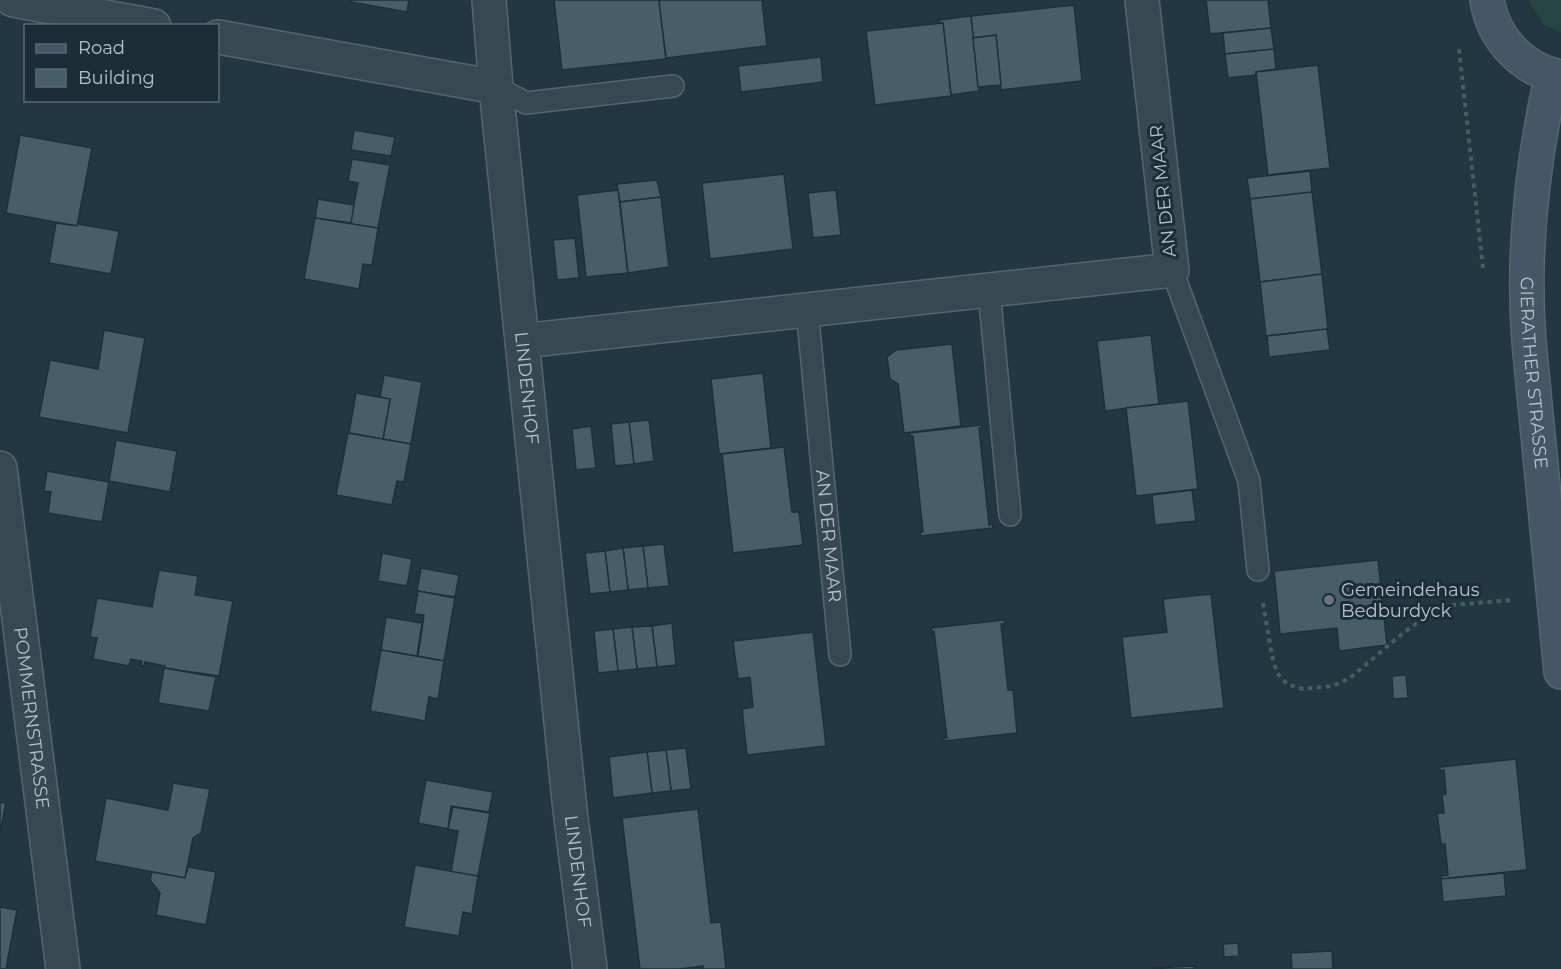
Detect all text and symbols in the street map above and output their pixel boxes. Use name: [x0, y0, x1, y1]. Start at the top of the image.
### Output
legend: [24, 24, 219, 102]
text: Road: [78, 37, 125, 59]
text: Building: [78, 67, 155, 89]
street label: AN DER MAAR: [1145, 124, 1181, 258]
street label: GIERATHER STRASSE: [1516, 277, 1552, 470]
street label: LINDENHOF: [510, 331, 544, 446]
street label: AN DER MAAR: [811, 469, 846, 603]
place label: Gemeindehaus Bedburdyck: [1341, 579, 1480, 622]
marker: Gemeindehaus Bedburdyck: [1322, 593, 1336, 607]
street label: POMMERNSTRASSE: [9, 626, 54, 810]
street label: LINDENHOF: [560, 814, 596, 929]

